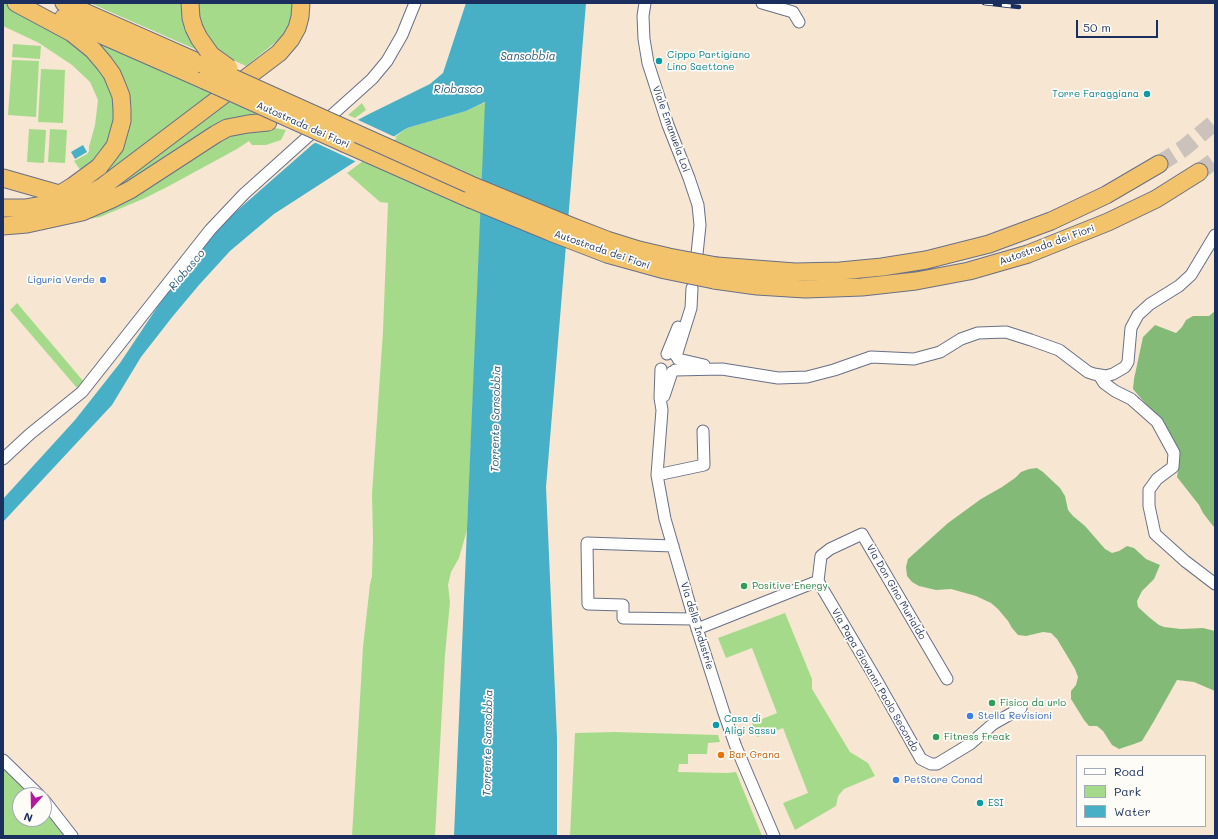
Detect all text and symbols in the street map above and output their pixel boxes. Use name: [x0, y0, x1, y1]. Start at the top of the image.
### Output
scale bar: [1078, 12, 1160, 38]
text: 50 m: [1083, 19, 1111, 35]
place label: Cippo Partigiano Lino Saettone: [667, 49, 750, 72]
water label: Sansobbia: [500, 50, 556, 64]
marker: Cippo Partigiano Lino Saettone: [654, 56, 664, 66]
water label: Riobasco: [433, 83, 483, 97]
street label: Viale Emanuela Loi: [650, 84, 692, 174]
place label: Torre Faraggiana: [1052, 88, 1139, 100]
marker: Torre Faraggiana: [1142, 89, 1152, 99]
street label: Autostrada dei Fiori: [255, 99, 351, 151]
street label: Autostrada dei Fiori: [998, 222, 1096, 268]
street label: Autostrada dei Fiori: [553, 228, 651, 272]
water label: Riobasco: [166, 247, 208, 293]
place label: Liguria Verde: [28, 274, 95, 286]
marker: Liguria Verde: [98, 275, 108, 285]
water label: Torrente Sansobbia: [488, 365, 504, 473]
street label: Via Don Gino Murialdo: [864, 542, 928, 642]
place label: Positive Energy: [752, 580, 828, 592]
street label: Via delle Industrie: [678, 581, 716, 671]
marker: Positive Energy: [739, 581, 749, 591]
street label: Via Papa Giovanni Paolo Secondo: [829, 606, 921, 754]
water label: Torrente Sansobbia: [480, 689, 496, 797]
place label: Fisico da urlo: [1000, 697, 1066, 709]
marker: Fisico da urlo: [987, 698, 997, 708]
place label: Stella Revisioni: [978, 710, 1052, 722]
marker: Stella Revisioni: [965, 711, 975, 721]
place label: Casa di Aligi Sassu: [724, 713, 776, 736]
marker: Casa di Aligi Sassu: [711, 720, 721, 730]
place label: Fitness Freak: [944, 731, 1010, 743]
marker: Fitness Freak: [931, 732, 941, 742]
place label: Bar Grana: [729, 749, 780, 761]
marker: Bar Grana: [716, 750, 726, 760]
legend: [1076, 755, 1206, 827]
text: Road: [1114, 763, 1144, 779]
place label: PetStore Conad: [904, 774, 982, 786]
marker: PetStore Conad: [891, 775, 901, 785]
text: Park: [1114, 783, 1141, 799]
north arrow: [12, 787, 52, 827]
place label: ESI: [988, 797, 1004, 809]
marker: ESI: [975, 798, 985, 808]
text: Water: [1114, 803, 1151, 819]
text: N: [22, 809, 35, 826]

